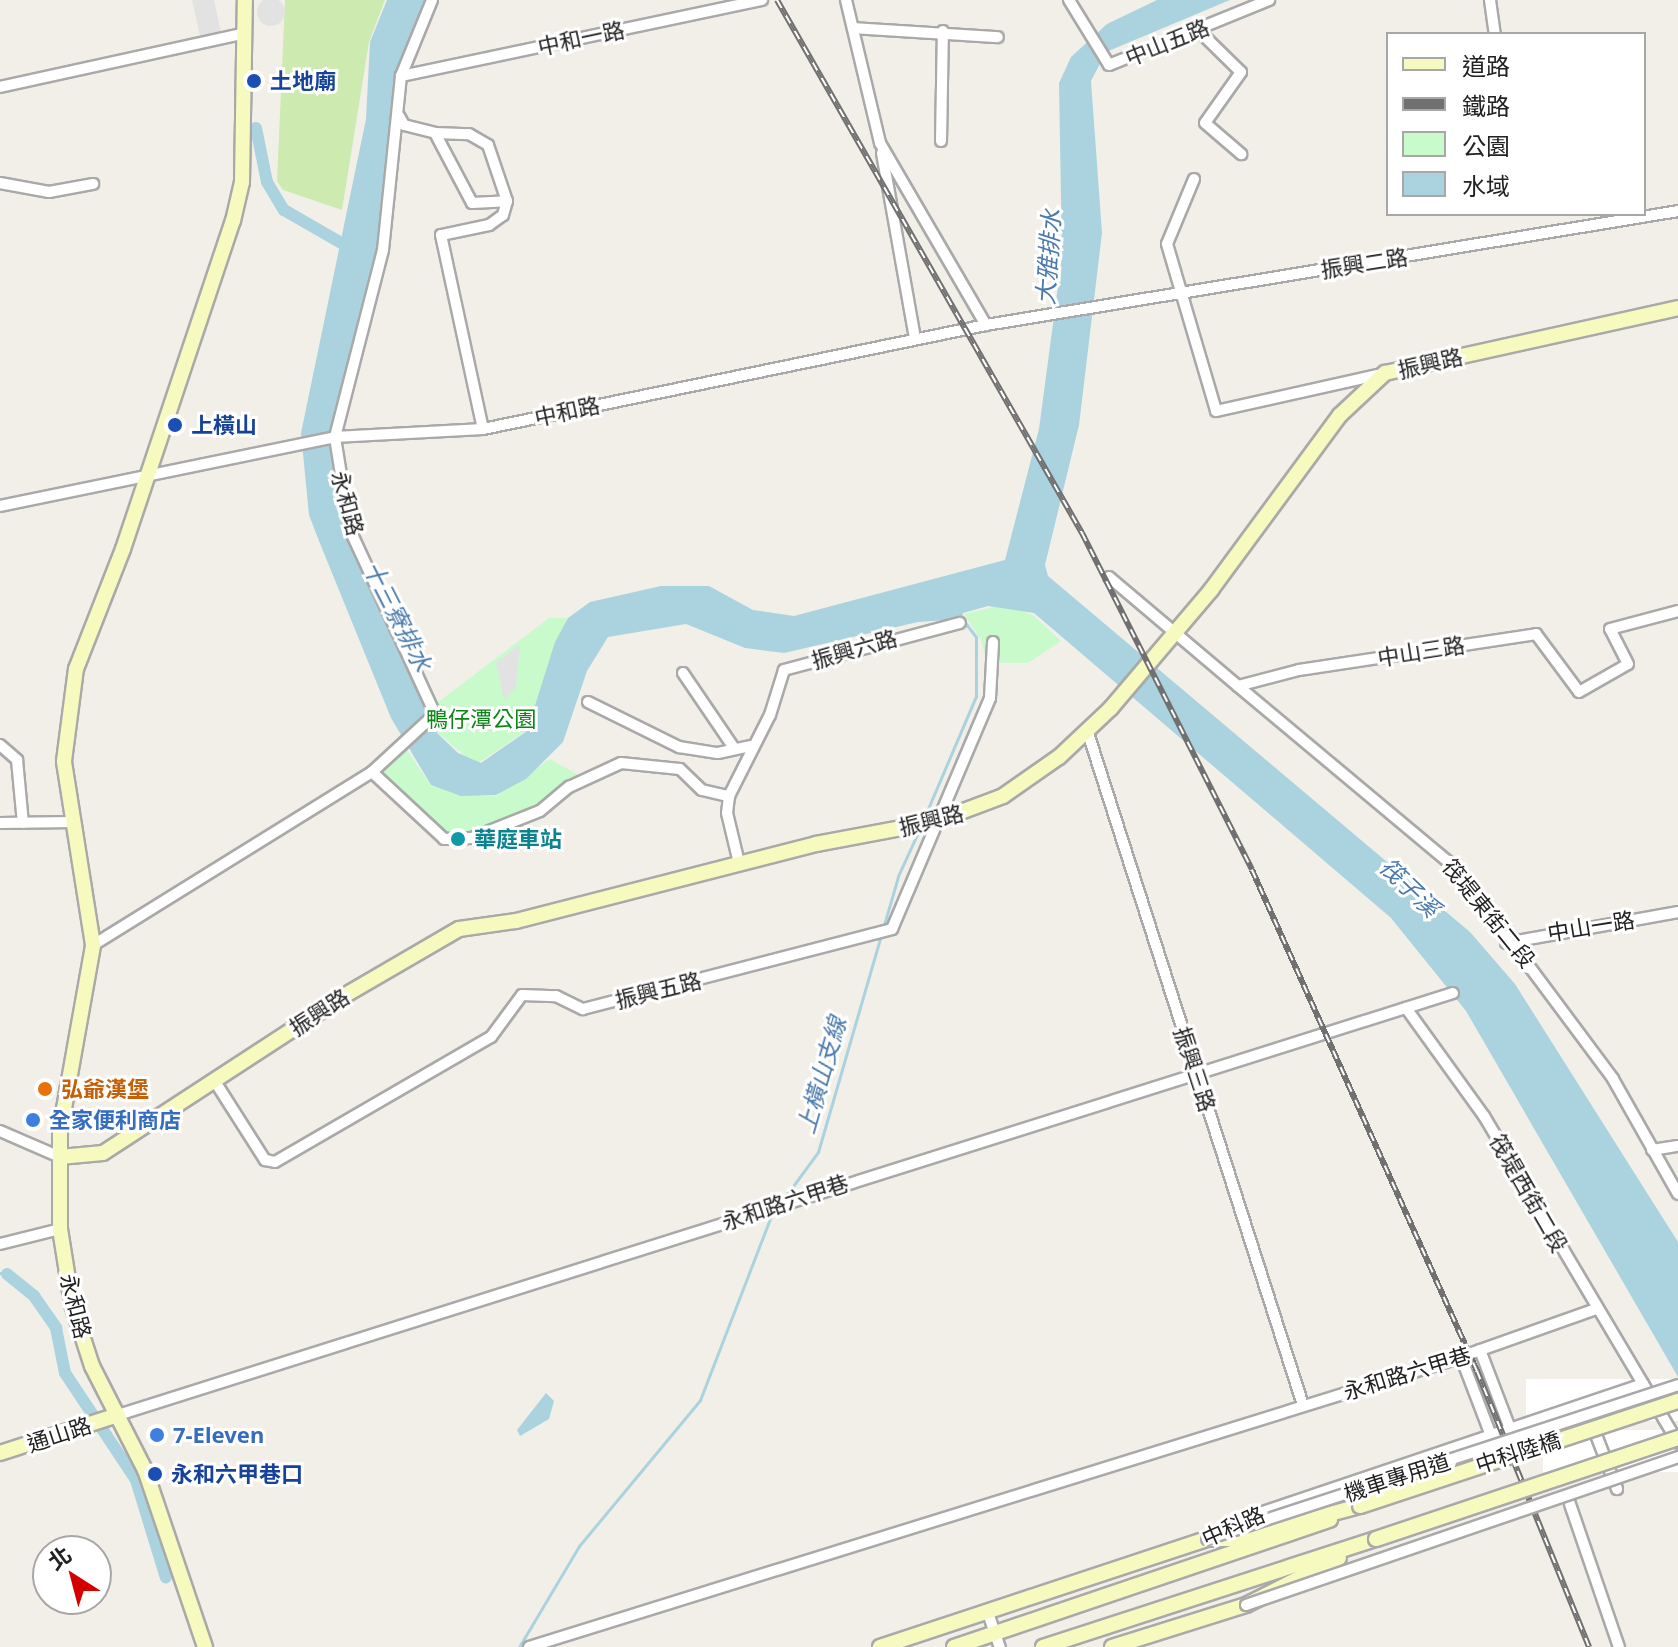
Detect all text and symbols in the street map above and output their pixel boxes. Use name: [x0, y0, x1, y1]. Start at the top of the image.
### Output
street label: 中山五路: [1121, 13, 1213, 71]
street label: 中和一路: [535, 16, 627, 60]
legend: [1386, 32, 1646, 216]
text: 道路: [1462, 49, 1510, 82]
place label: 土地廟: [270, 68, 336, 94]
marker: 土地廟: [245, 72, 263, 90]
text: 鐵路: [1462, 89, 1510, 122]
text: 公園: [1462, 129, 1510, 162]
text: 水域: [1462, 169, 1510, 202]
water label: 大雅排水: [1030, 208, 1066, 306]
street label: 振興二路: [1318, 243, 1410, 283]
street label: 振興路: [1395, 343, 1465, 383]
street label: 中和路: [532, 391, 602, 431]
place label: 上橫山: [191, 412, 257, 438]
marker: 上橫山: [166, 416, 184, 434]
street label: 永和路: [327, 468, 369, 538]
water label: 十三寮排水: [358, 556, 438, 676]
street label: 振興六路: [808, 624, 900, 674]
street label: 中山三路: [1375, 631, 1467, 671]
park label: 鴨仔潭公園: [426, 706, 536, 732]
street label: 振興路: [896, 799, 966, 841]
place label: 華庭車站: [474, 826, 562, 852]
marker: 華庭車站: [449, 830, 467, 848]
water label: 筏子溪: [1374, 852, 1446, 922]
street label: 筏堤東街二段: [1437, 853, 1541, 973]
street label: 中山一路: [1545, 906, 1637, 946]
street label: 振興五路: [612, 967, 704, 1013]
street label: 振興路: [284, 983, 354, 1041]
water label: 上橫山支線: [791, 1013, 851, 1137]
street label: 振興三路: [1169, 1023, 1221, 1115]
place label: 弘爺漢堡: [61, 1076, 149, 1102]
marker: 弘爺漢堡: [36, 1080, 54, 1098]
place label: 全家便利商店: [49, 1107, 181, 1133]
marker: 全家便利商店: [24, 1111, 42, 1129]
street label: 筏堤西街二段: [1485, 1129, 1573, 1257]
street label: 永和路六甲巷: [718, 1169, 852, 1235]
street label: 永和路: [55, 1271, 97, 1341]
street label: 永和路六甲巷: [1340, 1341, 1474, 1405]
street label: 通山路: [24, 1411, 94, 1457]
place label: 7-Eleven: [173, 1422, 264, 1448]
marker: 7-Eleven: [148, 1426, 166, 1444]
street label: 中科陸橋: [1472, 1426, 1564, 1478]
street label: 機車專用道: [1341, 1447, 1453, 1507]
place label: 永和六甲巷口: [171, 1461, 303, 1487]
marker: 永和六甲巷口: [146, 1465, 164, 1483]
street label: 中科路: [1197, 1501, 1269, 1551]
north arrow: [32, 1535, 112, 1615]
text: 北: [41, 1539, 77, 1576]

